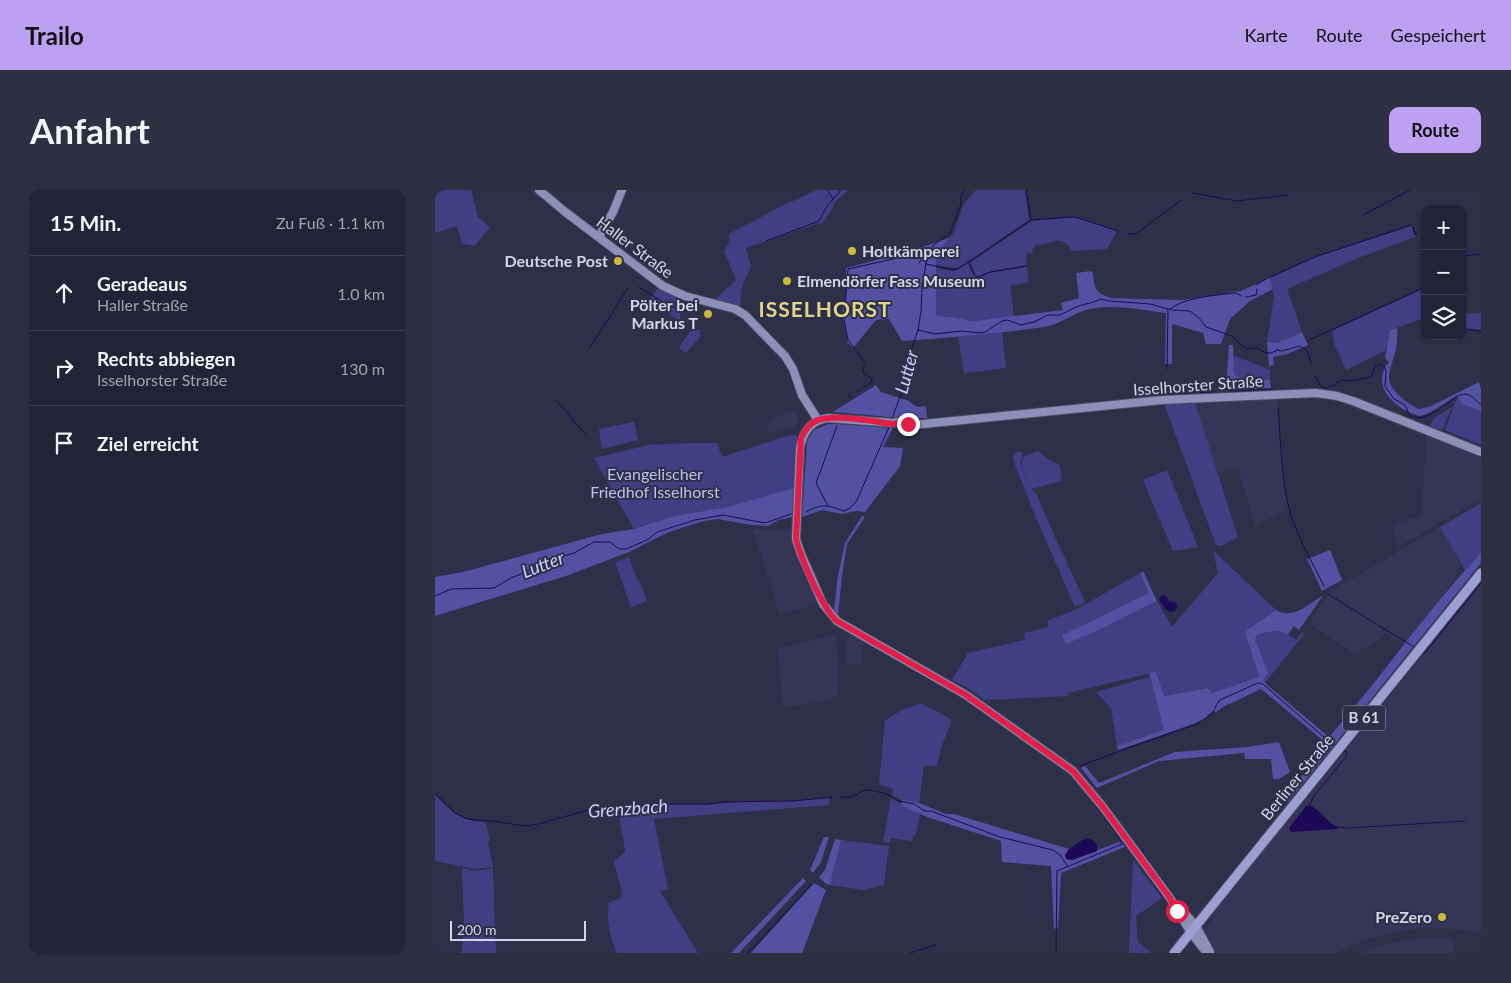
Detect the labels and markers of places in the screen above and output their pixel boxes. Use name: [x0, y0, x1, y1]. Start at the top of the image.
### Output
place label: Holtkämperei: [862, 241, 959, 260]
marker: Holtkämperei: [846, 245, 858, 257]
place label: Deutsche Post: [505, 251, 608, 270]
marker: Deutsche Post: [612, 255, 624, 267]
place label: Elmendörfer Fass Museum: [797, 271, 985, 290]
marker: Elmendörfer Fass Museum: [781, 275, 793, 287]
place label: Pölter bei Markus T: [630, 295, 698, 332]
marker: Pölter bei Markus T: [702, 308, 714, 320]
place label: PreZero: [1375, 907, 1432, 926]
marker: PreZero: [1436, 911, 1448, 923]

